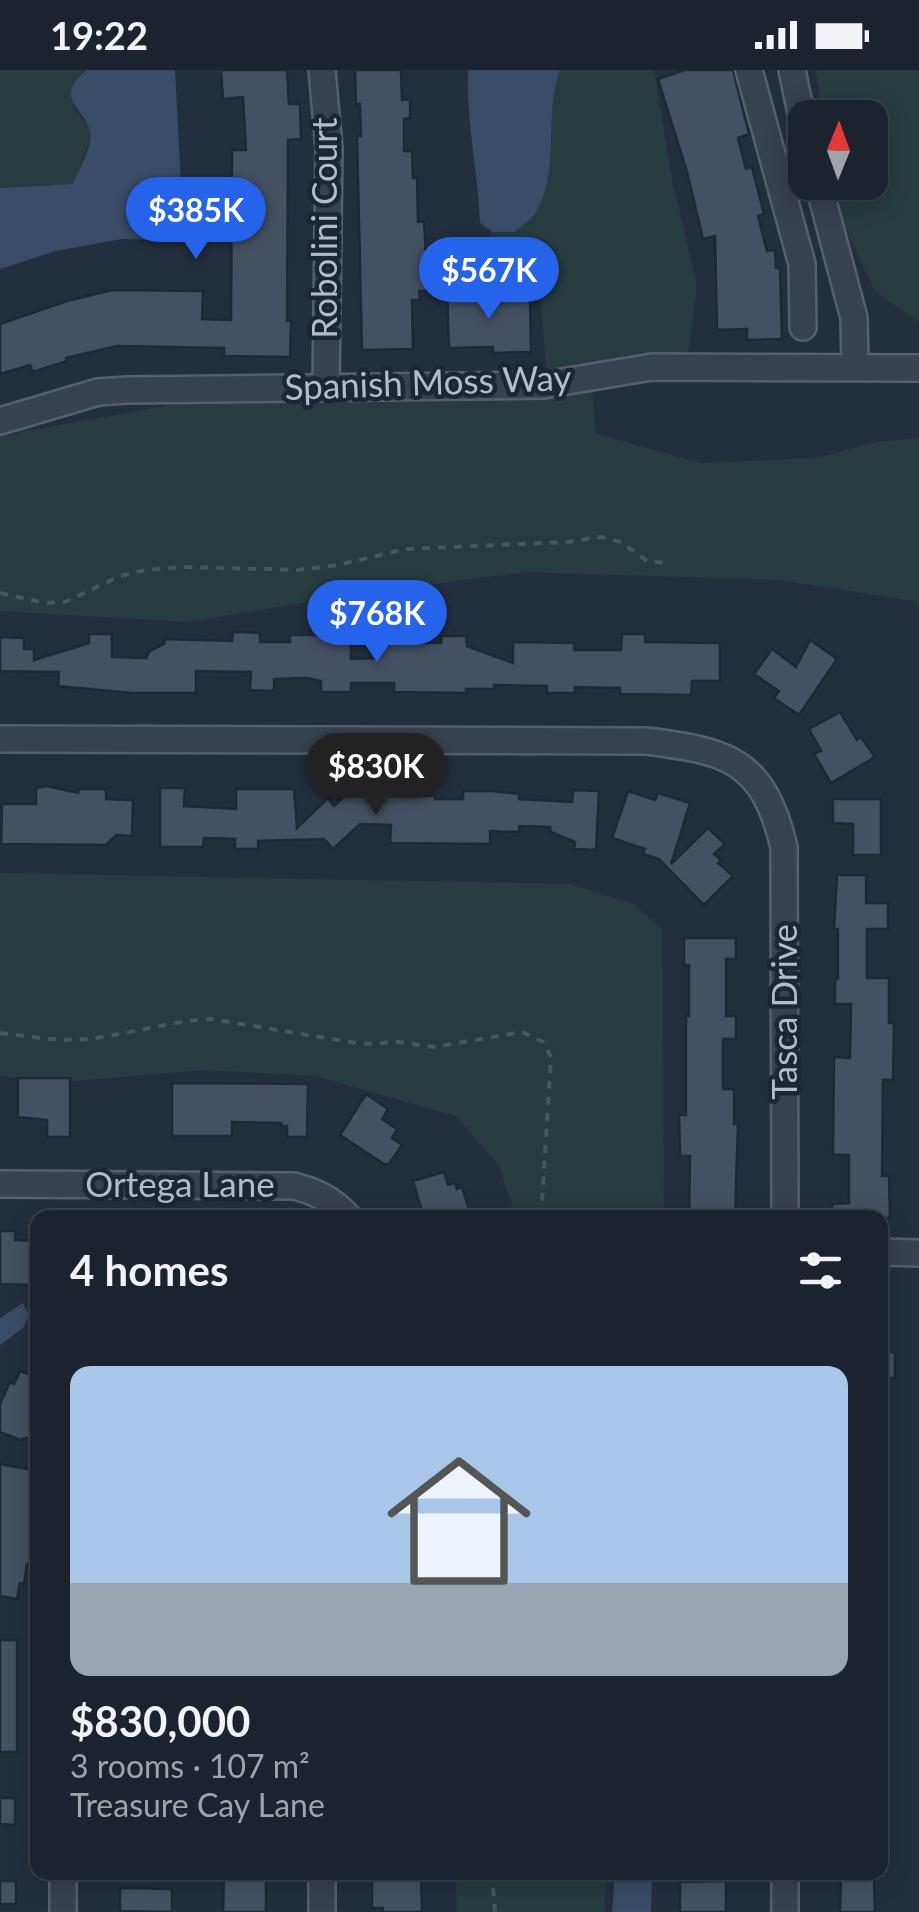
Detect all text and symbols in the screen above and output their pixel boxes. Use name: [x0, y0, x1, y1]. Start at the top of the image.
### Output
text: 19:22: [50, 12, 148, 58]
north arrow: [788, 100, 888, 200]
map controls: [788, 100, 888, 200]
street label: Robolini Court: [302, 117, 344, 339]
pin: $385K: [126, 177, 266, 262]
text: $385K: [148, 190, 244, 229]
pin: $567K: [419, 237, 559, 322]
text: $567K: [441, 250, 537, 289]
street label: Spanish Moss Way: [284, 355, 572, 407]
pin: $768K: [307, 580, 447, 665]
text: $768K: [329, 593, 425, 632]
pin: $830K: [306, 733, 446, 818]
text: $830K: [328, 746, 424, 785]
street label: Tasca Drive: [762, 924, 804, 1100]
street label: Ortega Lane: [85, 1162, 275, 1204]
icon: filters: [793, 1243, 848, 1298]
text: 4 homes: [70, 1245, 228, 1295]
icon: home: [369, 1431, 549, 1611]
text: $830,000: [70, 1696, 250, 1746]
text: 3 rooms · 107 m²: [70, 1746, 310, 1785]
text: Treasure Cay Lane: [70, 1785, 325, 1824]

